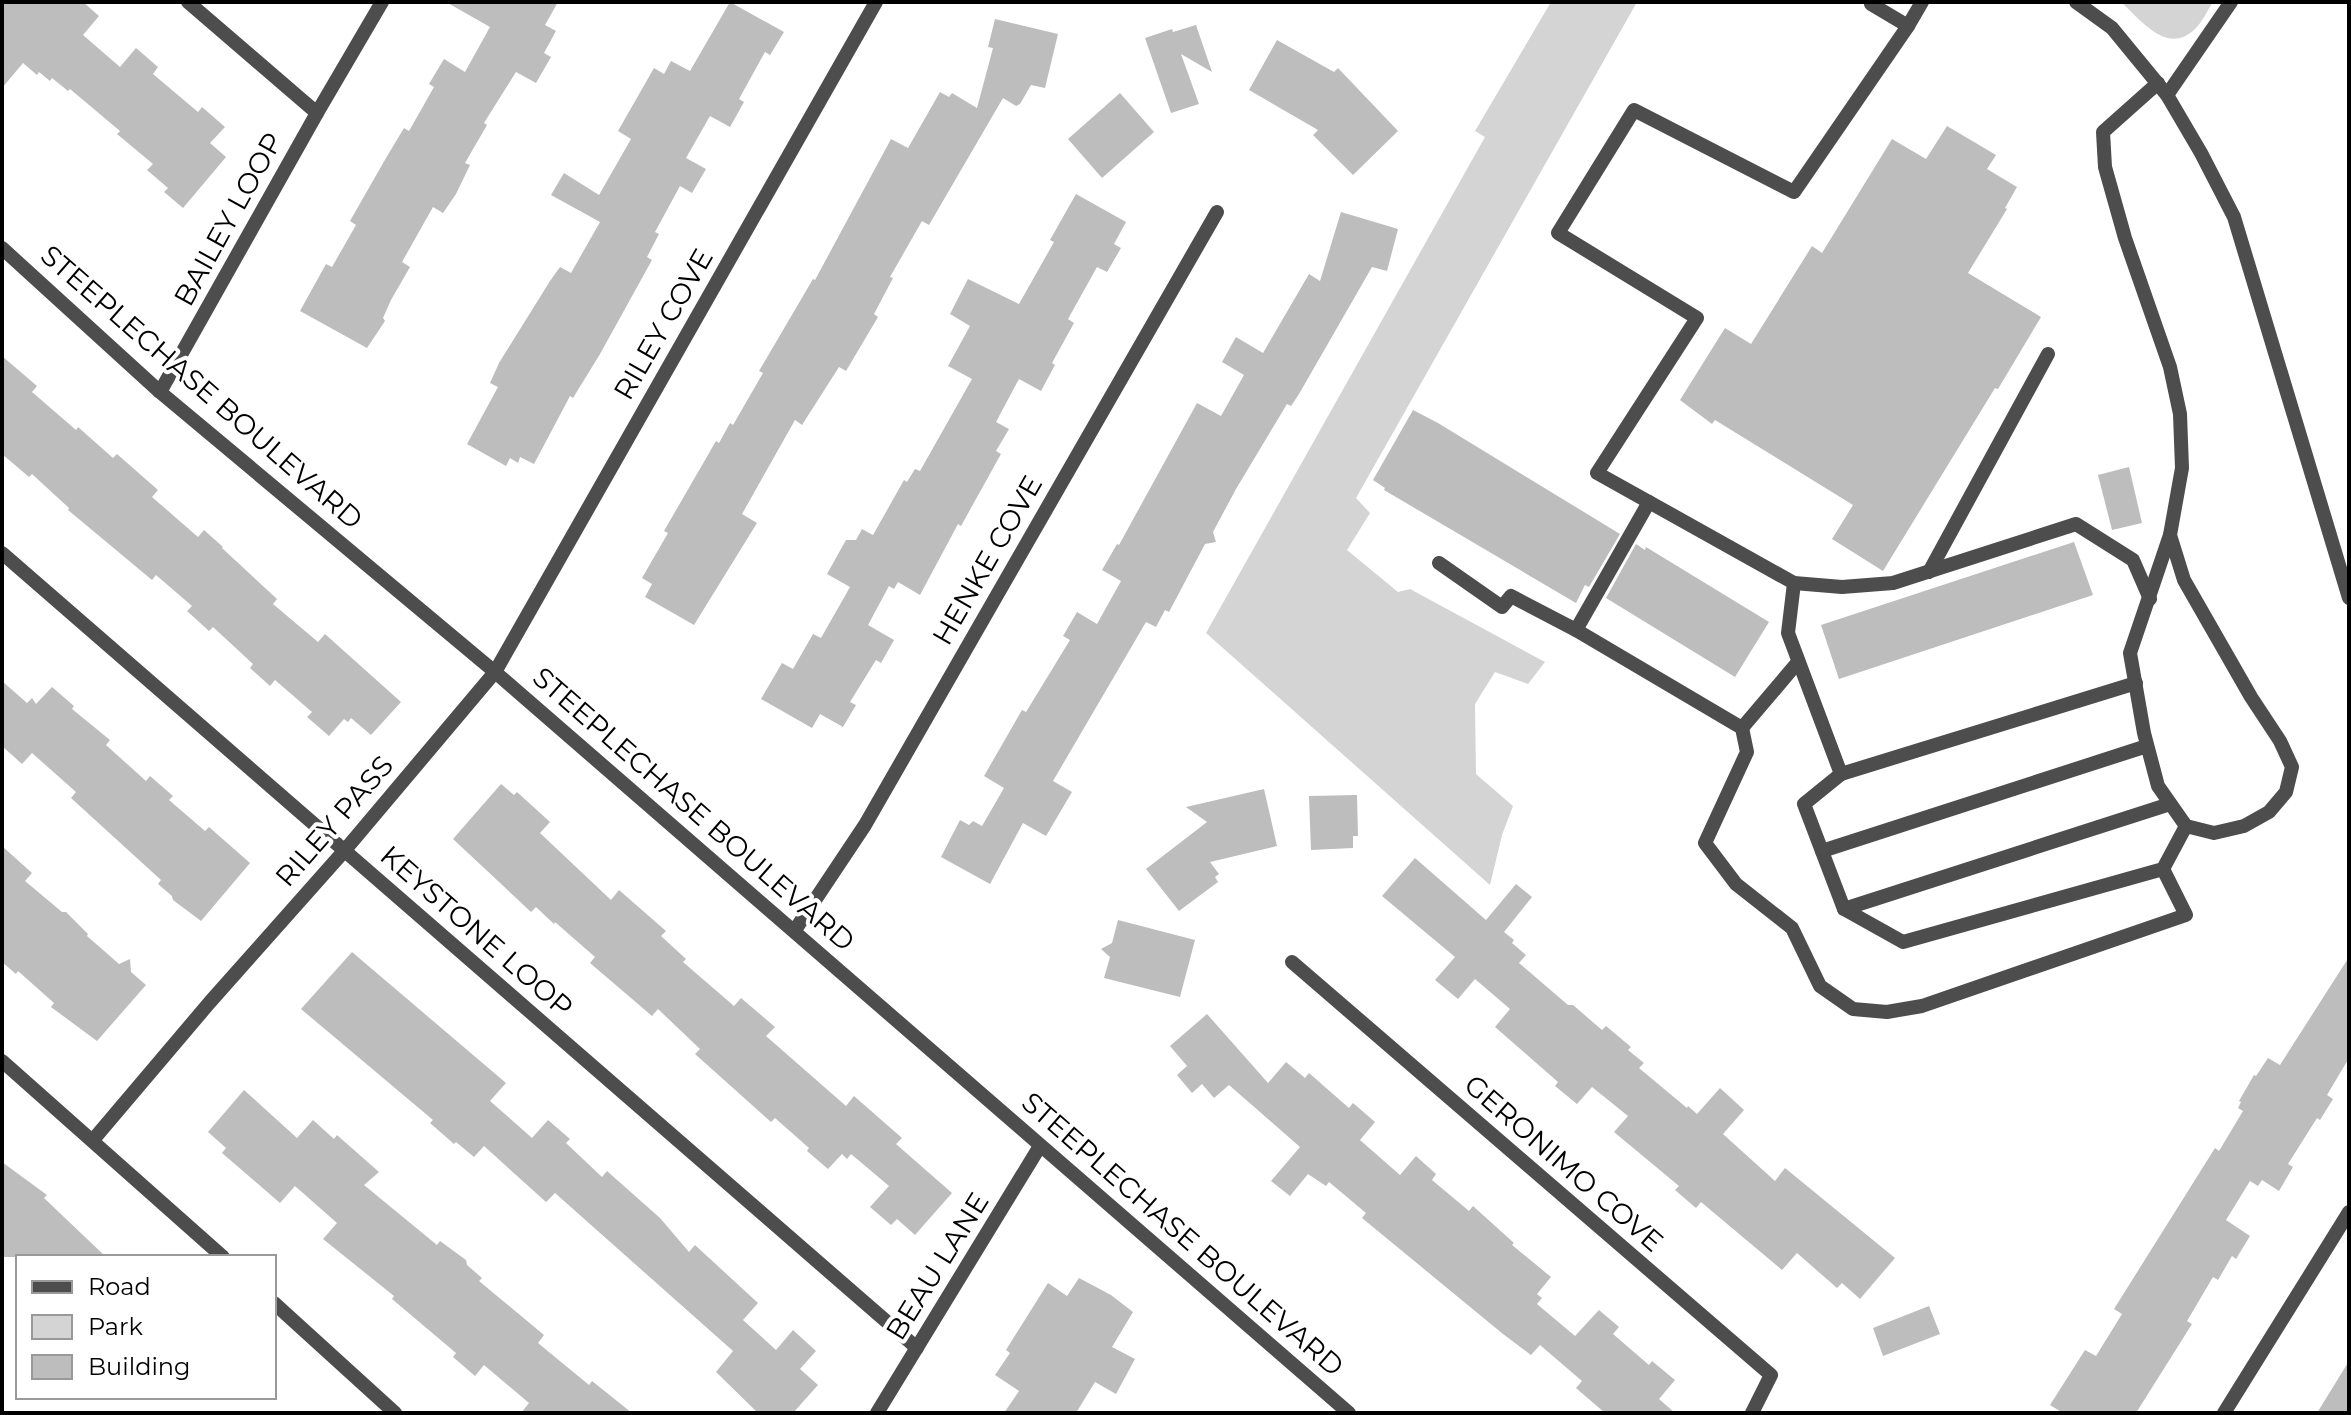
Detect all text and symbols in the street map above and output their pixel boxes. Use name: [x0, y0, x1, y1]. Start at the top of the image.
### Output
street label: BAILEY LOOP: [166, 126, 290, 312]
street label: STEEPLECHASE BOULEVARD: [34, 238, 370, 536]
street label: RILEY COVE: [606, 243, 720, 405]
street label: HENKE COVE: [925, 469, 1049, 651]
street label: STEEPLECHASE BOULEVARD: [526, 660, 862, 958]
street label: RILEY PASS: [268, 749, 400, 893]
street label: KEYSTONE LOOP: [374, 838, 580, 1024]
street label: GERONIMO COVE: [1458, 1067, 1670, 1259]
street label: STEEPLECHASE BOULEVARD: [1015, 1085, 1351, 1383]
street label: BEAU LANE: [878, 1186, 996, 1346]
legend: [16, 1255, 276, 1399]
text: Road: [88, 1272, 151, 1301]
text: Park: [88, 1312, 143, 1341]
text: Building: [88, 1352, 191, 1381]

